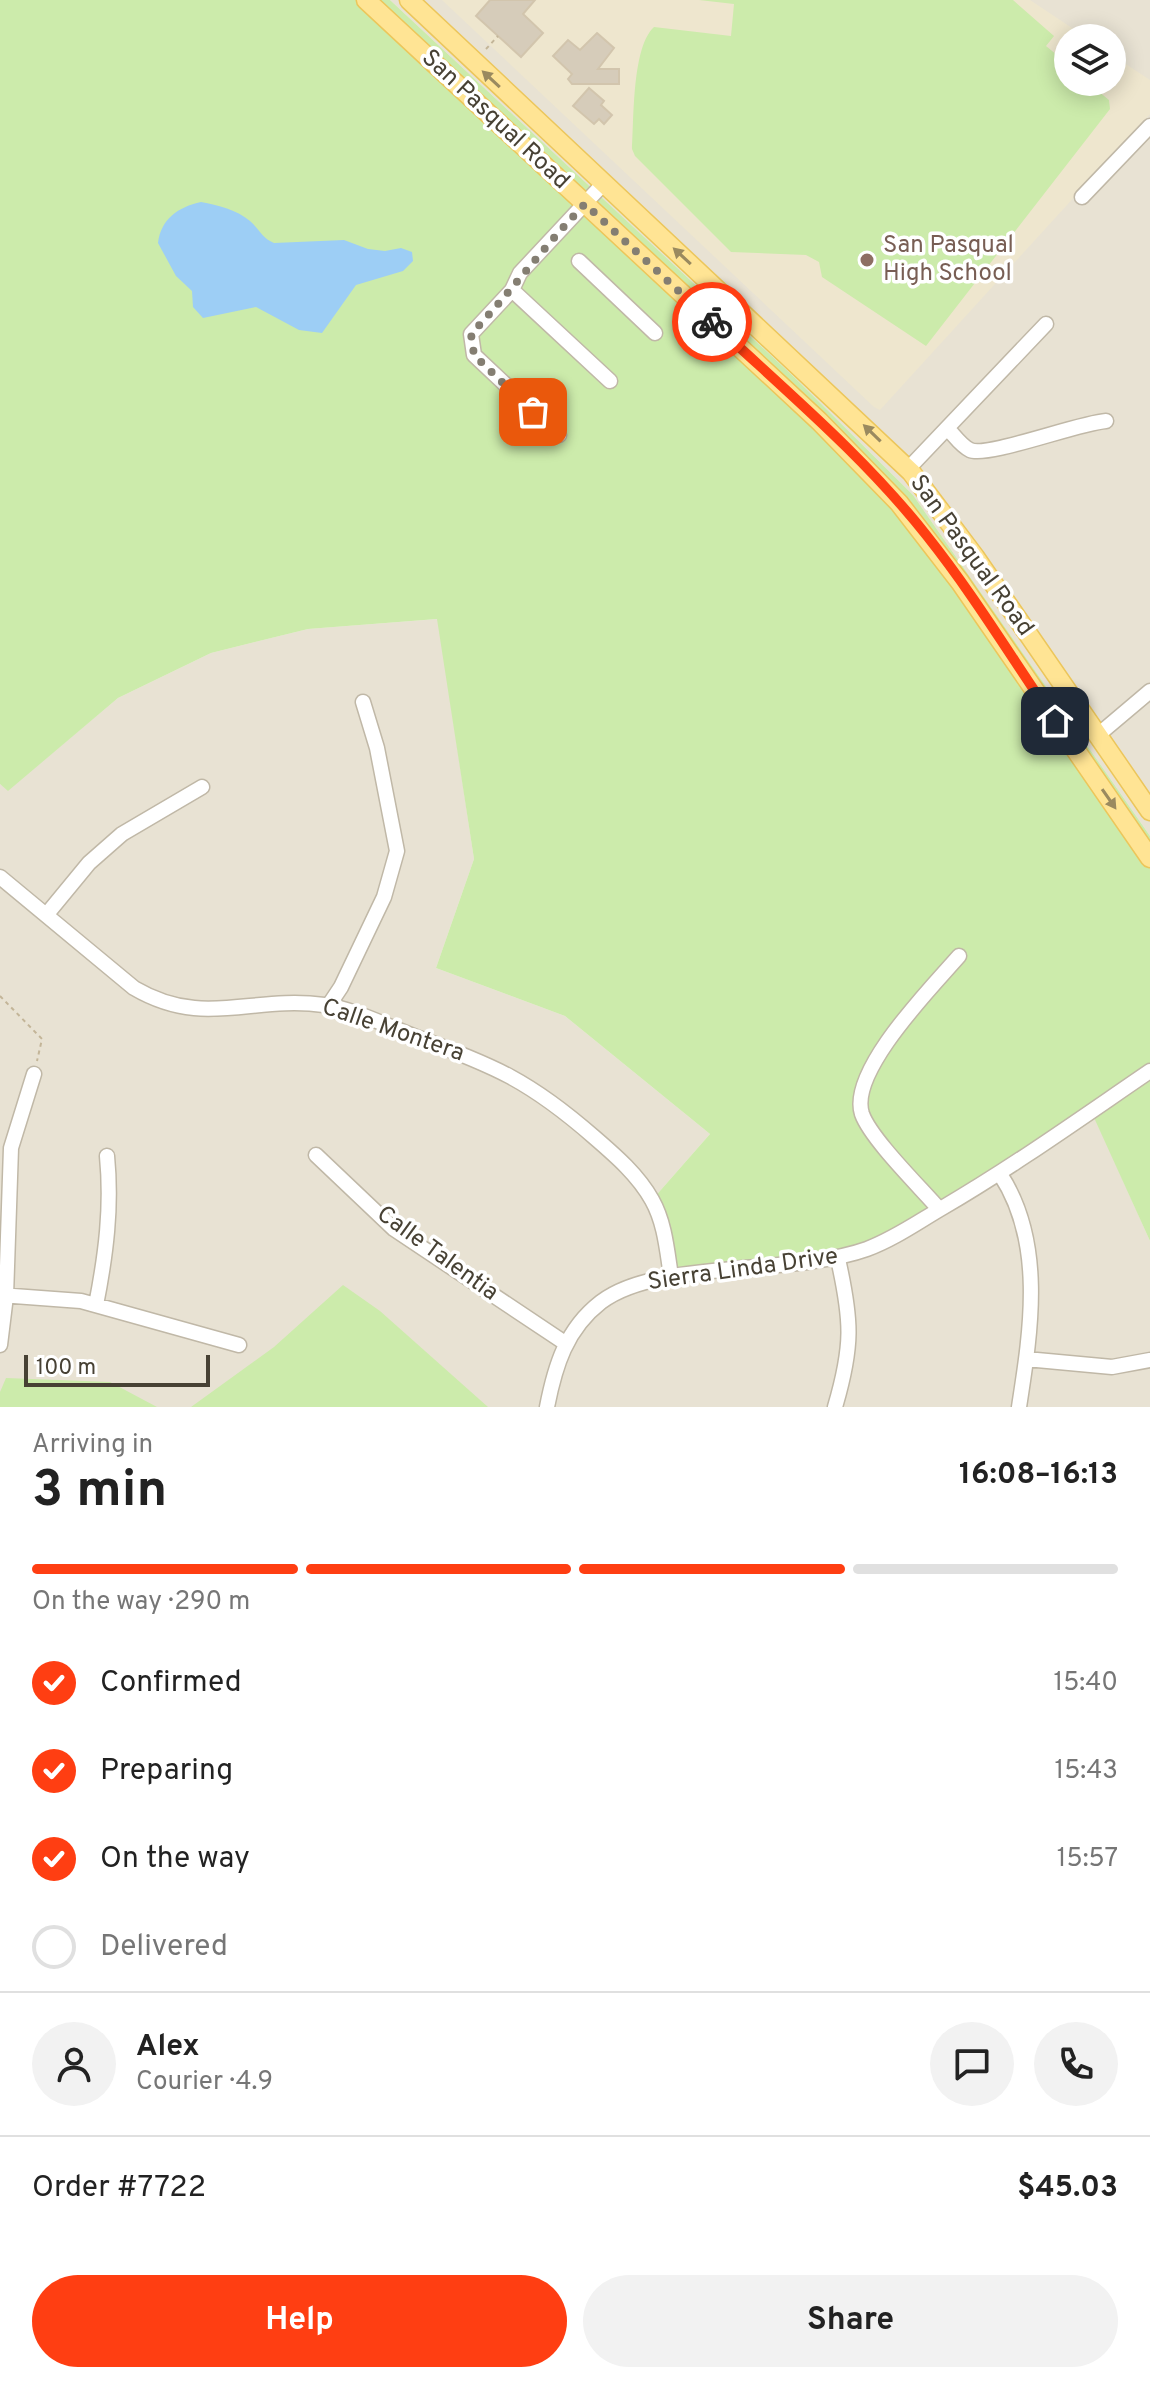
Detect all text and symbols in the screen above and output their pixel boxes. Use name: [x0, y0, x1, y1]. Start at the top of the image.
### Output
map controls: [1054, 24, 1126, 96]
button: layers: [1054, 24, 1126, 96]
street label: San Pasqual Road: [415, 44, 575, 196]
one-way arrow: [482, 71, 502, 88]
place label: San Pasqual High School: [883, 231, 1014, 289]
one-way arrow: [673, 247, 692, 265]
marker: San Pasqual High School: [858, 251, 876, 269]
courier: [672, 282, 752, 362]
icon: bike: [690, 300, 734, 344]
pin: [499, 378, 567, 446]
icon: bag: [511, 390, 555, 434]
one-way arrow: [863, 424, 882, 443]
street label: San Pasqual Road: [902, 469, 1040, 643]
pin: [1021, 687, 1089, 755]
icon: home: [1033, 699, 1077, 743]
one-way arrow: [1101, 788, 1116, 809]
street label: Calle Montera: [318, 993, 468, 1069]
street label: Calle Talentia: [370, 1200, 504, 1308]
street label: Sierra Linda Drive: [646, 1242, 840, 1298]
scale bar: [24, 1351, 210, 1387]
text: 100 m: [36, 1355, 96, 1382]
text: Arriving in: [32, 1429, 153, 1462]
text: 16:08–16:13: [959, 1457, 1118, 1494]
text: 3 min: [32, 1459, 167, 1525]
text: On the way · 290 m: [32, 1586, 250, 1619]
icon: check: [32, 1661, 76, 1705]
text: Confirmed: [100, 1665, 242, 1702]
text: 15:40: [1053, 1667, 1118, 1700]
icon: check: [32, 1749, 76, 1793]
text: Preparing: [100, 1753, 233, 1790]
text: 15:43: [1055, 1755, 1118, 1788]
icon: check: [32, 1837, 76, 1881]
text: On the way: [100, 1841, 250, 1878]
text: 15:57: [1057, 1843, 1118, 1876]
text: Delivered: [100, 1929, 228, 1966]
button: person: [32, 2022, 116, 2106]
button: chat: [930, 2022, 1014, 2106]
button: phone: [1034, 2022, 1118, 2106]
text: Alex: [136, 2029, 200, 2066]
text: Courier · 4.9: [136, 2066, 273, 2099]
text: Order #7722: [32, 2170, 206, 2207]
text: $45.03: [1017, 2170, 1118, 2207]
button: Help: [32, 2275, 567, 2367]
button: Share: [583, 2275, 1118, 2367]

